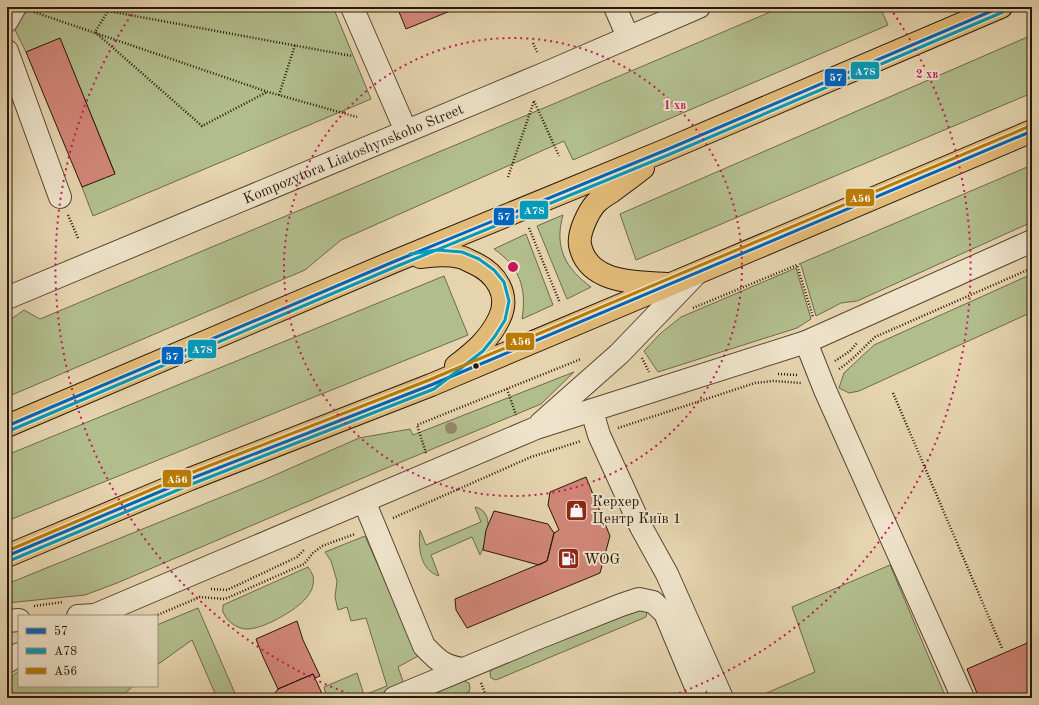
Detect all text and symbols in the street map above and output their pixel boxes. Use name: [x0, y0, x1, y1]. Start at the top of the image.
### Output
line badge: А78: [850, 61, 880, 80]
text: А78: [854, 67, 876, 78]
line badge: 57: [824, 68, 847, 87]
text: 2 хв: [916, 69, 938, 81]
text: 57: [830, 73, 842, 84]
text: 1 хв: [664, 100, 686, 112]
street label: Kompozytora Liatoshynskoho Street: [241, 102, 466, 208]
line badge: A56: [845, 188, 875, 207]
text: A56: [849, 194, 871, 205]
line badge: А78: [519, 200, 549, 220]
text: А78: [523, 206, 545, 217]
line badge: 57: [493, 207, 515, 226]
text: 57: [498, 212, 510, 223]
centre of rings: [506, 260, 520, 274]
line badge: A56: [505, 332, 535, 351]
text: A56: [509, 337, 531, 348]
line badge: А78: [187, 339, 217, 359]
text: А78: [191, 345, 213, 356]
line badge: 57: [161, 346, 184, 365]
text: 57: [166, 352, 178, 363]
unlabelled marker: [471, 361, 481, 371]
line badge: A56: [162, 469, 192, 488]
text: A56: [166, 475, 188, 486]
place label: Керхер Центр Київ 1: [592, 495, 682, 527]
shop icon: Керхер Центр Київ 1: [563, 497, 589, 523]
fuel station icon: WOG: [556, 546, 582, 572]
place label: WOG: [584, 553, 621, 568]
legend: [18, 615, 158, 687]
text: 57: [54, 625, 68, 638]
text: А78: [54, 646, 77, 658]
text: A56: [54, 665, 77, 678]

